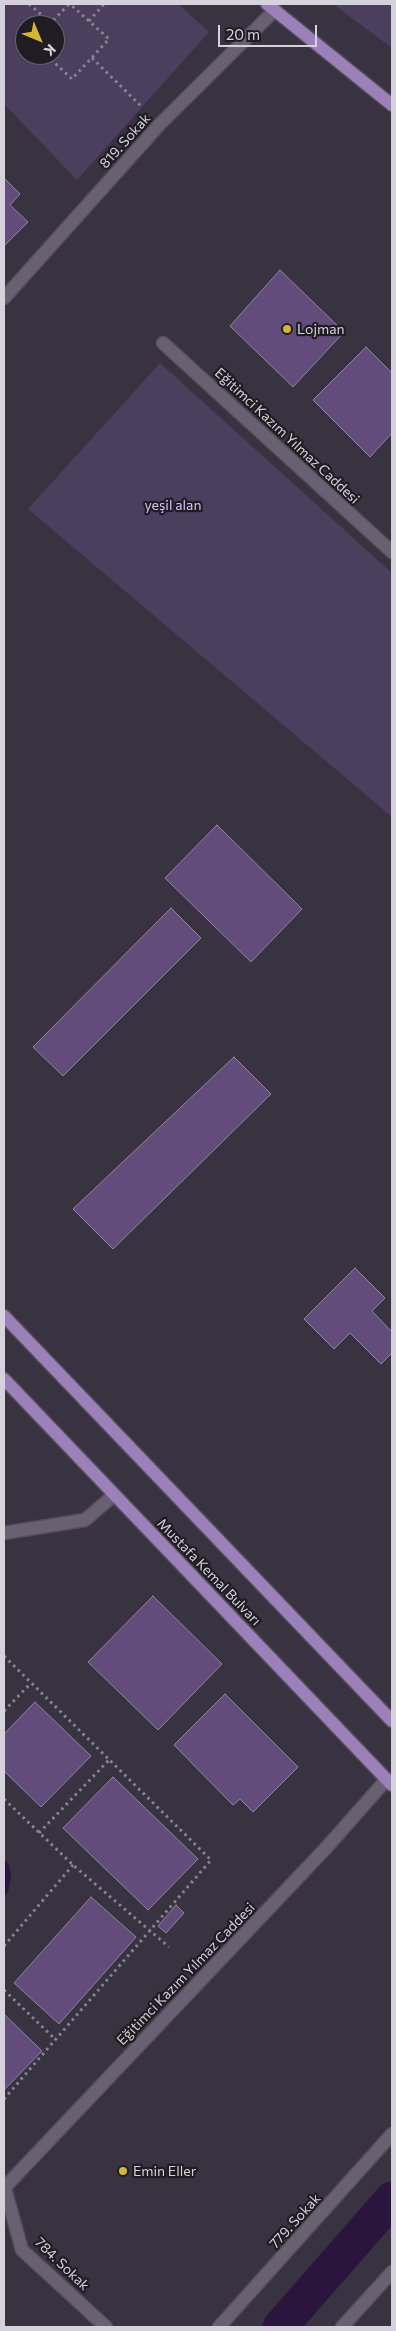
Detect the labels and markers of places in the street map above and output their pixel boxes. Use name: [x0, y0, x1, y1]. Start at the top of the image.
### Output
place label: Lojman: [297, 321, 345, 337]
marker: Lojman: [281, 323, 293, 335]
place label: Emin Eller: [133, 2163, 196, 2179]
marker: Emin Eller: [117, 2165, 129, 2177]

